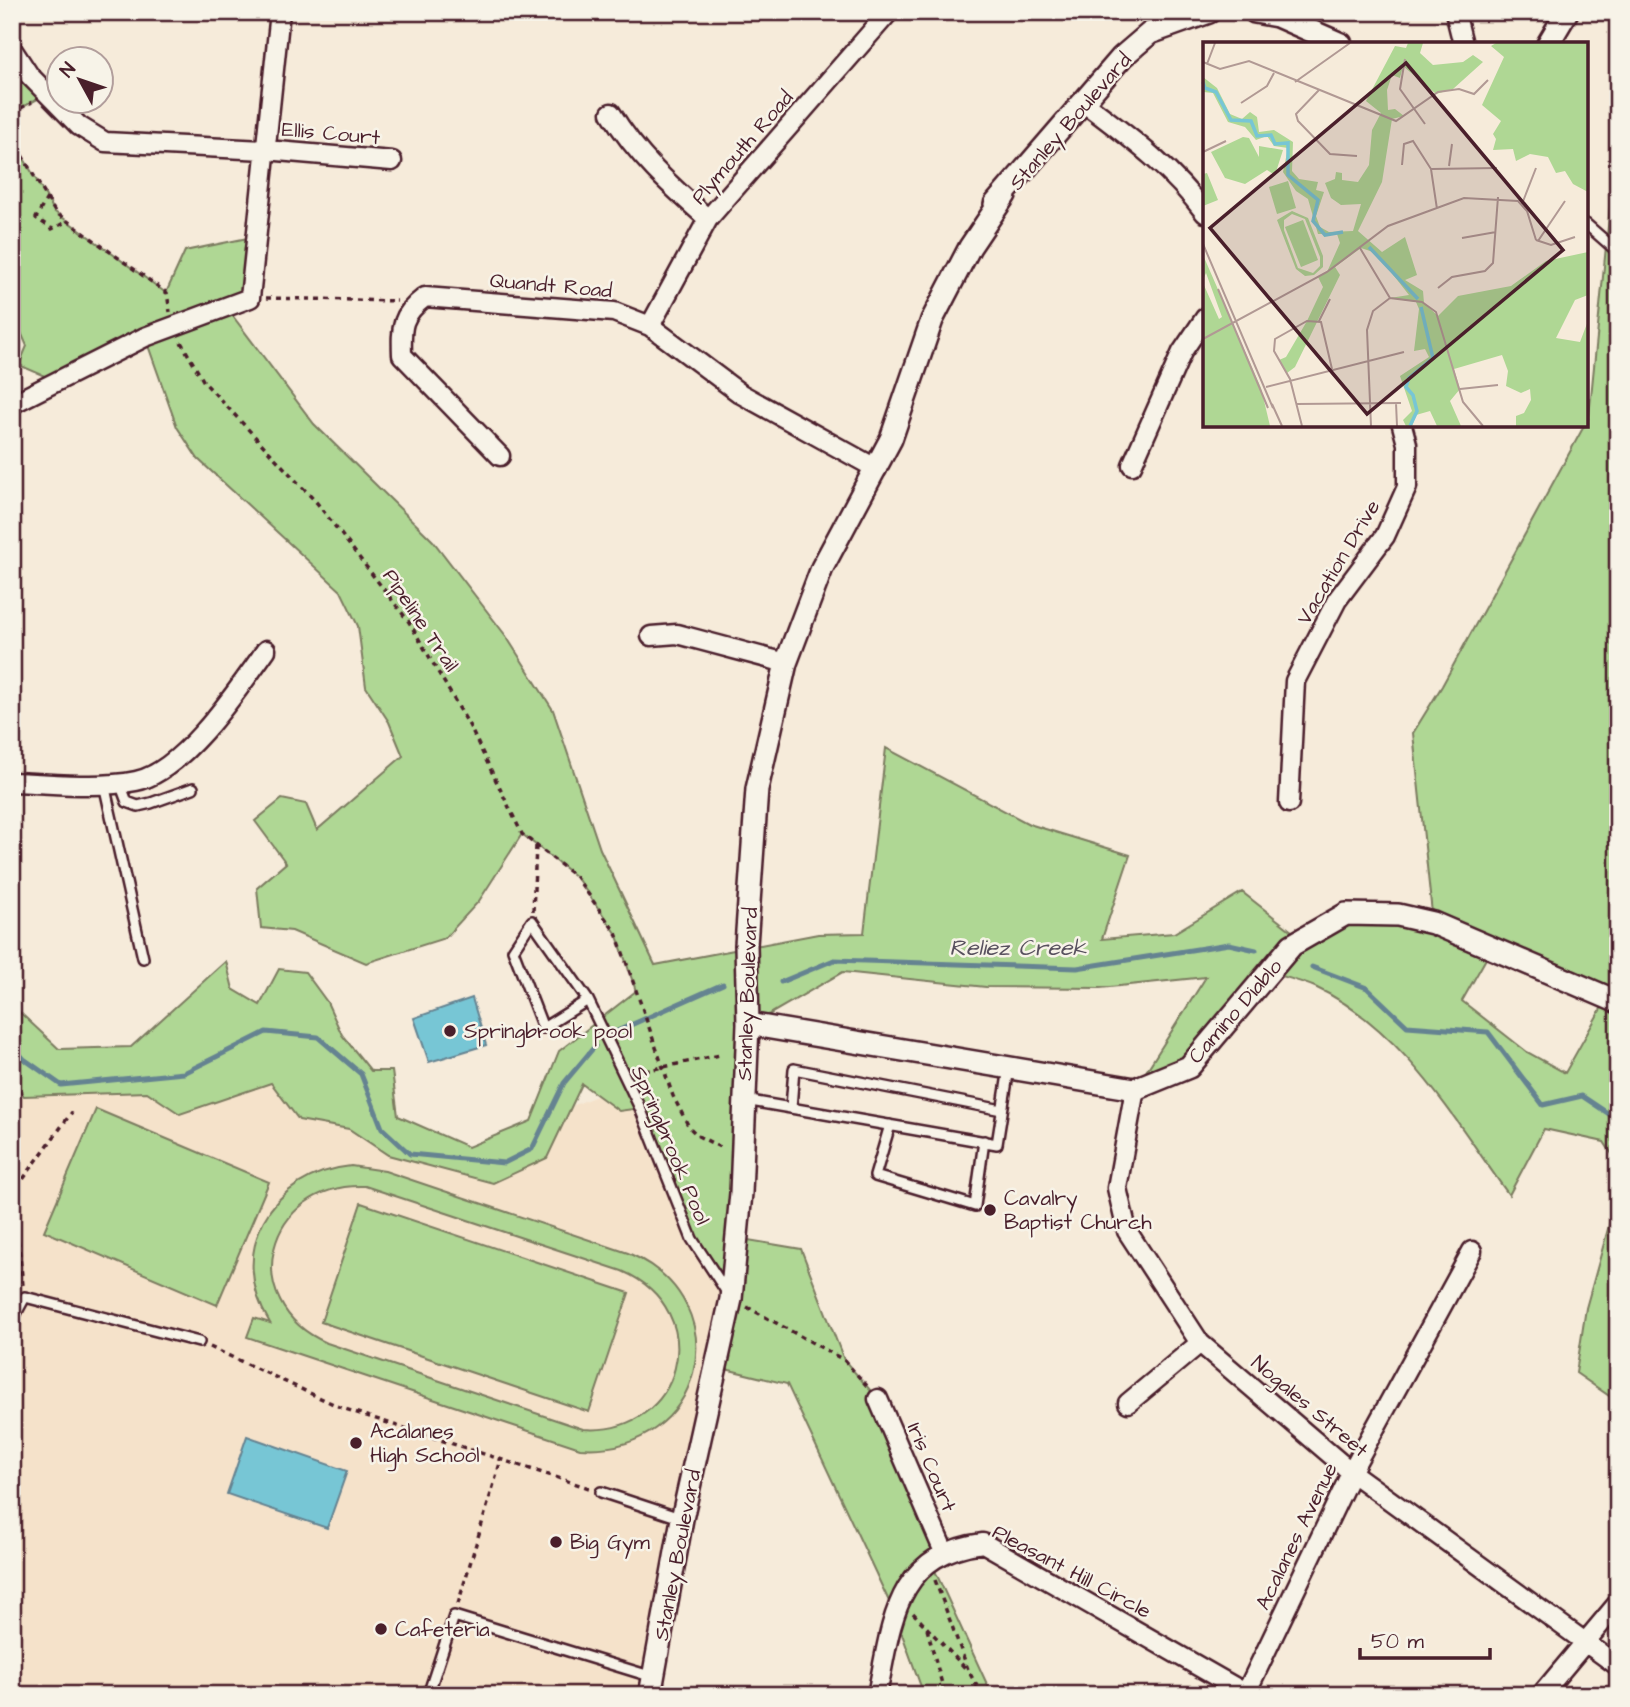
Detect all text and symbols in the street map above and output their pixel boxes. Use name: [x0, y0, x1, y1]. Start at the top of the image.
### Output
inset map: [1203, 42, 1588, 427]
north arrow: [46, 46, 116, 116]
street label: Stanley Boulevard: [1002, 46, 1140, 198]
text: N: [54, 57, 82, 83]
street label: Plymouth Road: [685, 84, 802, 212]
street label: Ellis Court: [281, 115, 382, 152]
street label: Quandt Road: [489, 266, 614, 305]
street label: Vacation Drive: [1290, 494, 1387, 630]
street label: Pipeline Trail: [375, 563, 466, 678]
street label: Stanley Boulevard: [730, 906, 767, 1081]
water label: Reliez Creek: [950, 932, 1087, 964]
street label: Camino Diablo: [1182, 953, 1289, 1070]
place label: Springbrook pool: [464, 1017, 632, 1048]
marker: Springbrook pool: [442, 1023, 458, 1039]
street label: Springbrook Pool: [622, 1061, 717, 1230]
place label: Cavalry Baptist Church: [1004, 1184, 1152, 1238]
marker: Cavalry Baptist Church: [982, 1202, 998, 1218]
street label: Nogales Street: [1244, 1349, 1375, 1466]
place label: Acalanes High School: [370, 1417, 480, 1472]
street label: Iris Court: [900, 1418, 964, 1517]
marker: Acalanes High School: [348, 1435, 364, 1451]
street label: Acalanes Avenue: [1248, 1458, 1345, 1615]
street label: Stanley Boulevard: [647, 1467, 710, 1644]
street label: Pleasant Hill Circle: [987, 1517, 1156, 1626]
place label: Big Gym: [570, 1528, 650, 1559]
marker: Big Gym: [548, 1534, 564, 1550]
place label: Cafeteria: [395, 1615, 490, 1644]
scale bar: [1360, 1616, 1490, 1660]
marker: Cafeteria: [373, 1621, 389, 1637]
text: 50 m: [1371, 1627, 1425, 1656]

